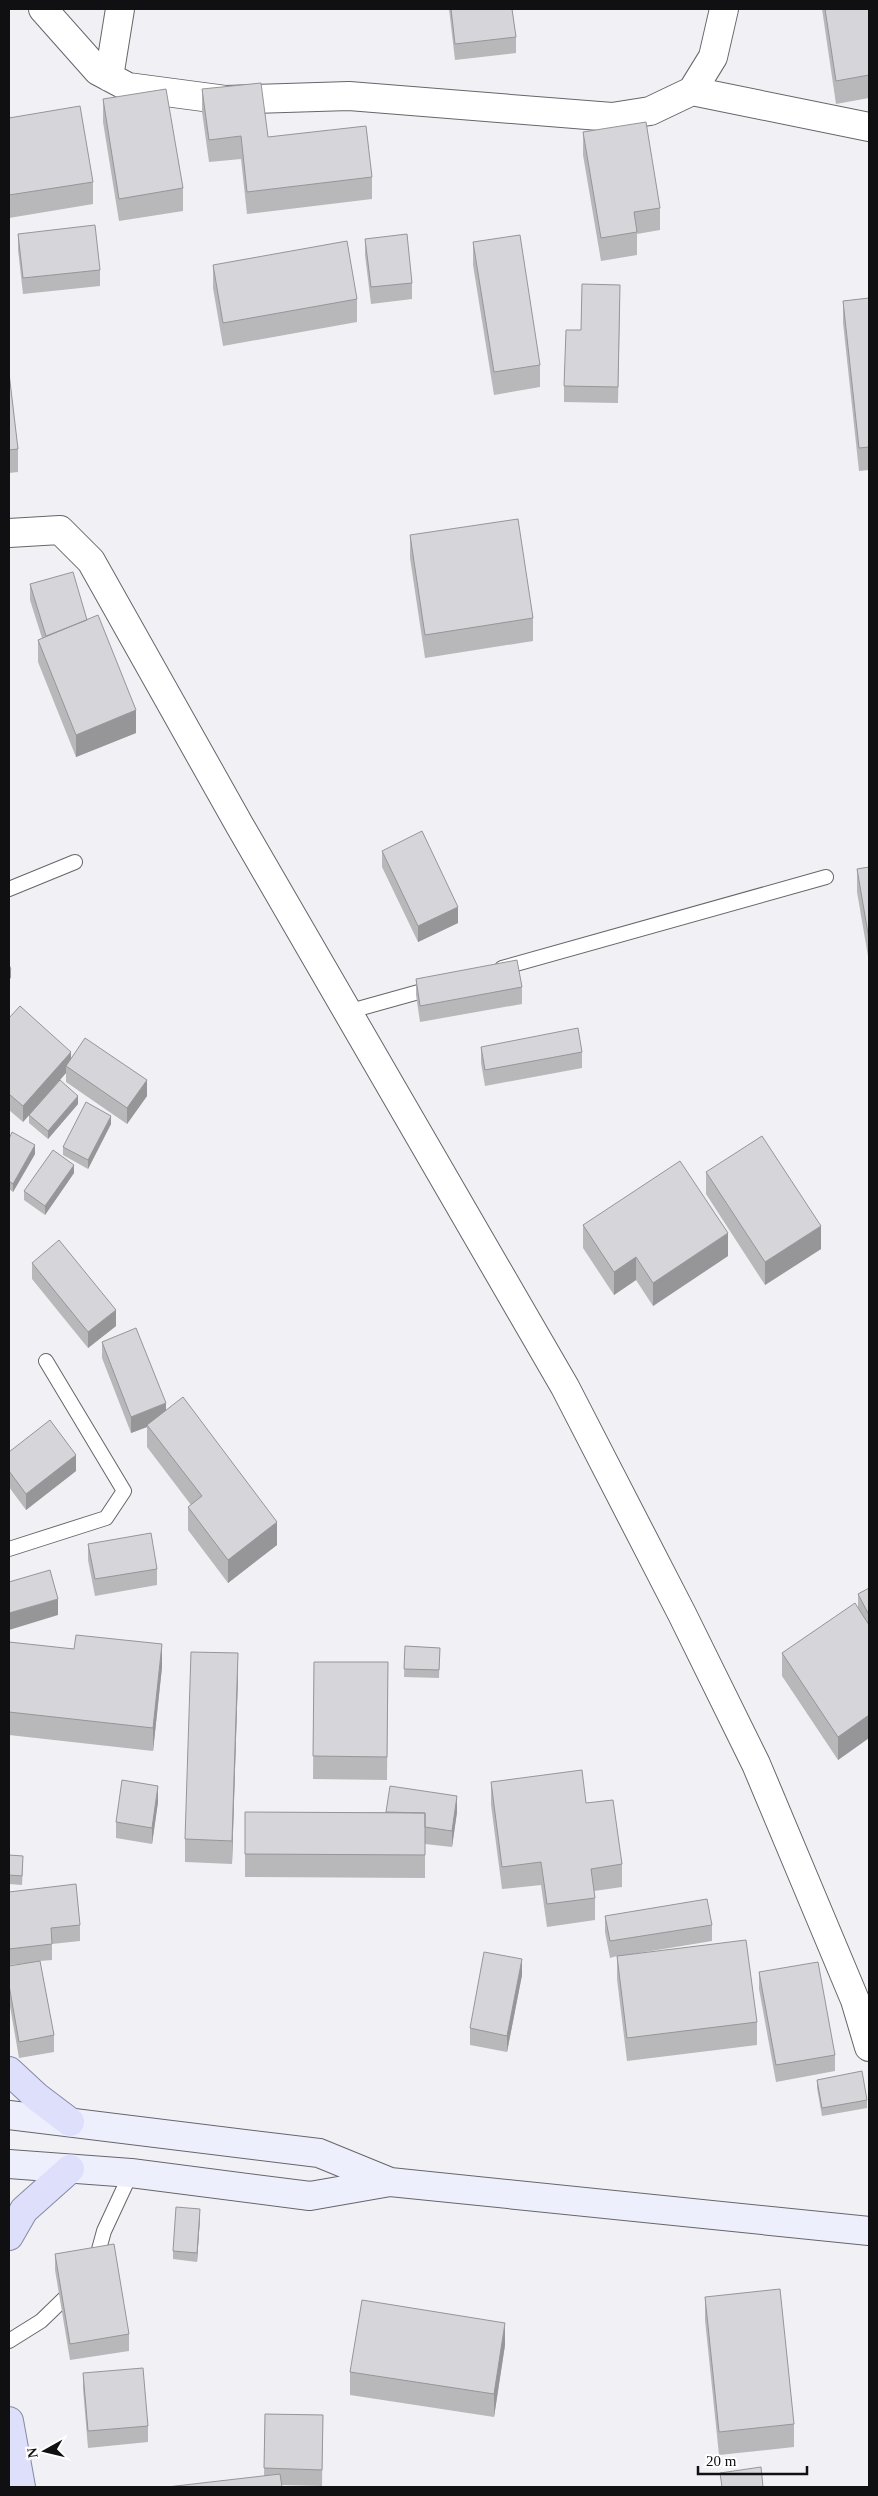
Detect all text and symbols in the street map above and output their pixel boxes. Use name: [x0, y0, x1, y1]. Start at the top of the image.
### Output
north arrow: [20, 2426, 70, 2476]
scale bar: [698, 2444, 807, 2476]
text: N: [24, 2447, 41, 2459]
text: 20 m: [706, 2453, 737, 2469]

